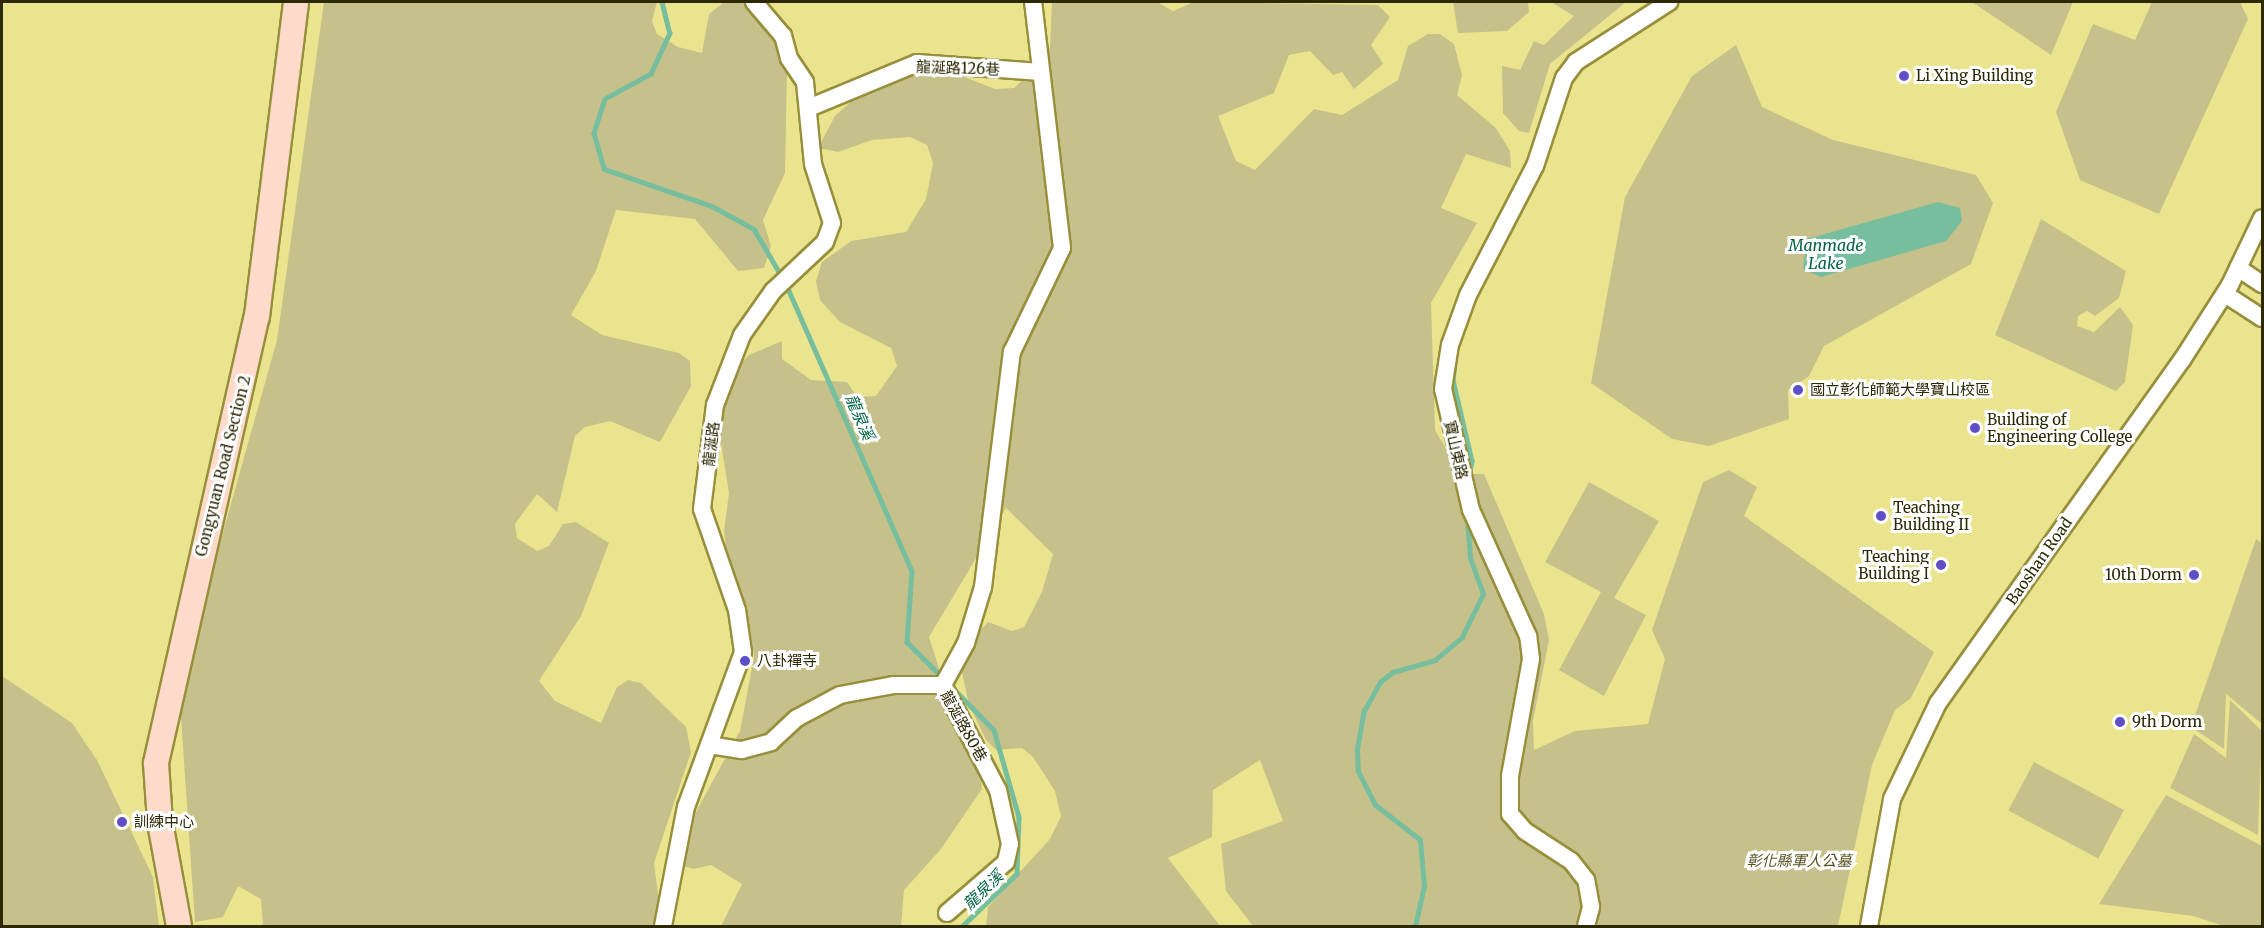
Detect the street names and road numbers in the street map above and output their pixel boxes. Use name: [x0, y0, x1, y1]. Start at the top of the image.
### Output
street label: 龍涎路126巷: [916, 58, 1000, 78]
street label: Gongyuan Road Section 2: [192, 374, 254, 558]
street label: 寶山東路: [1440, 419, 1472, 481]
street label: 龍涎路: [699, 421, 723, 467]
street label: Baoshan Road: [2002, 514, 2076, 608]
street label: 龍涎路80巷: [937, 687, 991, 765]

